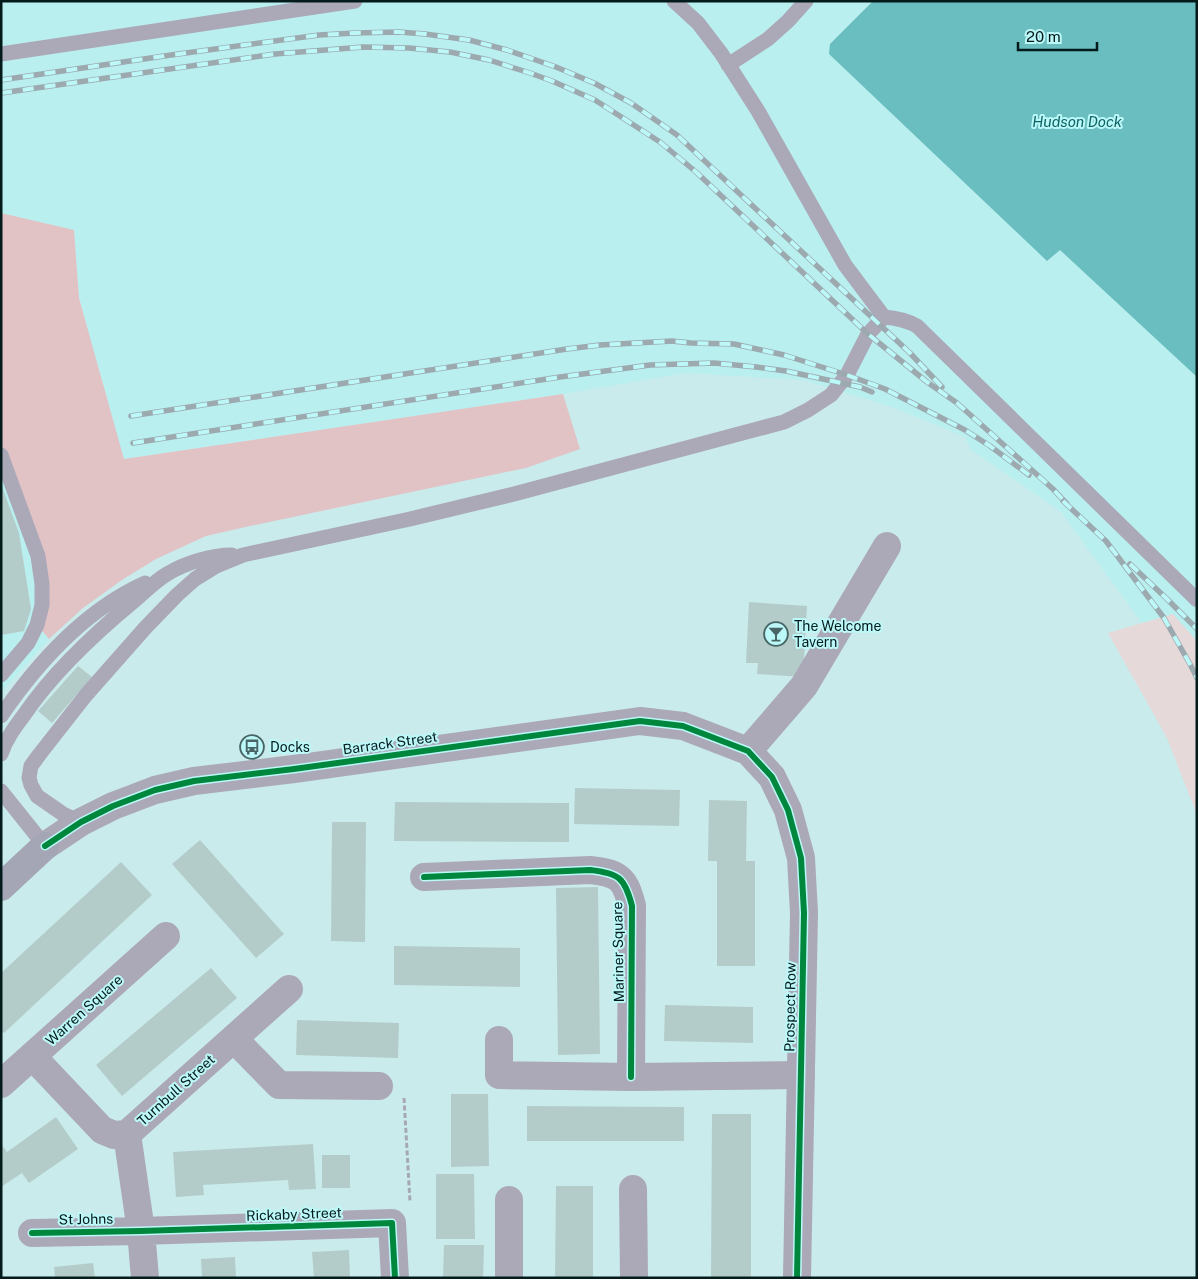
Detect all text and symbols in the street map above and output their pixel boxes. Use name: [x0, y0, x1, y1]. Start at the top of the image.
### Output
scale bar: [1018, 20, 1097, 52]
text: 20 m: [1026, 28, 1061, 45]
water label: Hudson Dock: [1032, 113, 1123, 130]
place label: The Welcome Tavern: [794, 618, 881, 650]
bar icon: The Welcome Tavern: [763, 621, 789, 647]
street label: Barrack Street: [342, 728, 438, 758]
bus stop icon: Docks: [239, 734, 265, 760]
place label: Docks: [270, 739, 310, 755]
street label: Mariner Square: [609, 901, 627, 1003]
street label: Prospect Row: [781, 962, 799, 1052]
street label: Warren Square: [42, 971, 126, 1049]
street label: Turnbull Street: [134, 1051, 218, 1129]
street label: Rickaby Street: [246, 1204, 342, 1224]
street label: St Johns: [59, 1211, 113, 1227]

